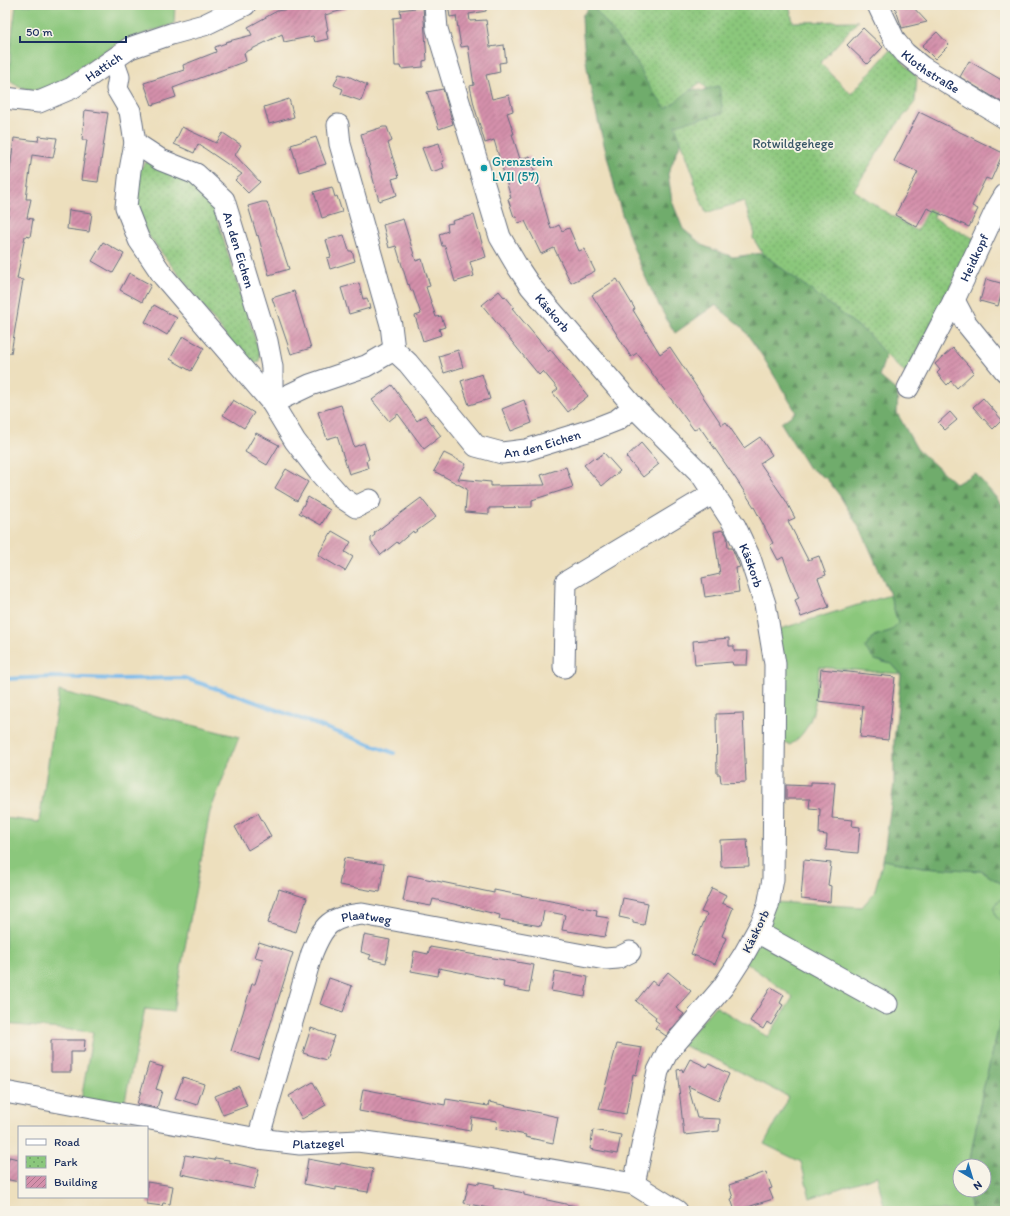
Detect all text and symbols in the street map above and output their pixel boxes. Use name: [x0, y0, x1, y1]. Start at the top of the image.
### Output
scale bar: [20, 18, 126, 44]
text: 50 m: [26, 25, 52, 39]
street label: Klothstraße: [898, 46, 962, 96]
street label: Hattich: [82, 49, 125, 85]
park label: Rotwildgehege: [752, 136, 834, 151]
place label: Grenzstein LVII (57): [492, 154, 553, 184]
marker: Grenzstein LVII (57): [479, 163, 489, 173]
street label: An den Eichen: [220, 210, 258, 291]
street label: Heidkopf: [957, 232, 992, 284]
street label: Käskorb: [532, 291, 573, 335]
street label: An den Eichen: [503, 426, 583, 461]
street label: Käskorb: [736, 541, 766, 590]
street label: Plaatweg: [339, 907, 393, 927]
street label: Käskorb: [739, 907, 772, 955]
legend: [18, 1126, 148, 1198]
text: Road: [54, 1135, 80, 1149]
street label: Platzegel: [292, 1135, 345, 1152]
text: Park: [54, 1155, 78, 1169]
north arrow: [952, 1158, 992, 1198]
text: Building: [54, 1175, 98, 1189]
text: N: [971, 1178, 985, 1193]

